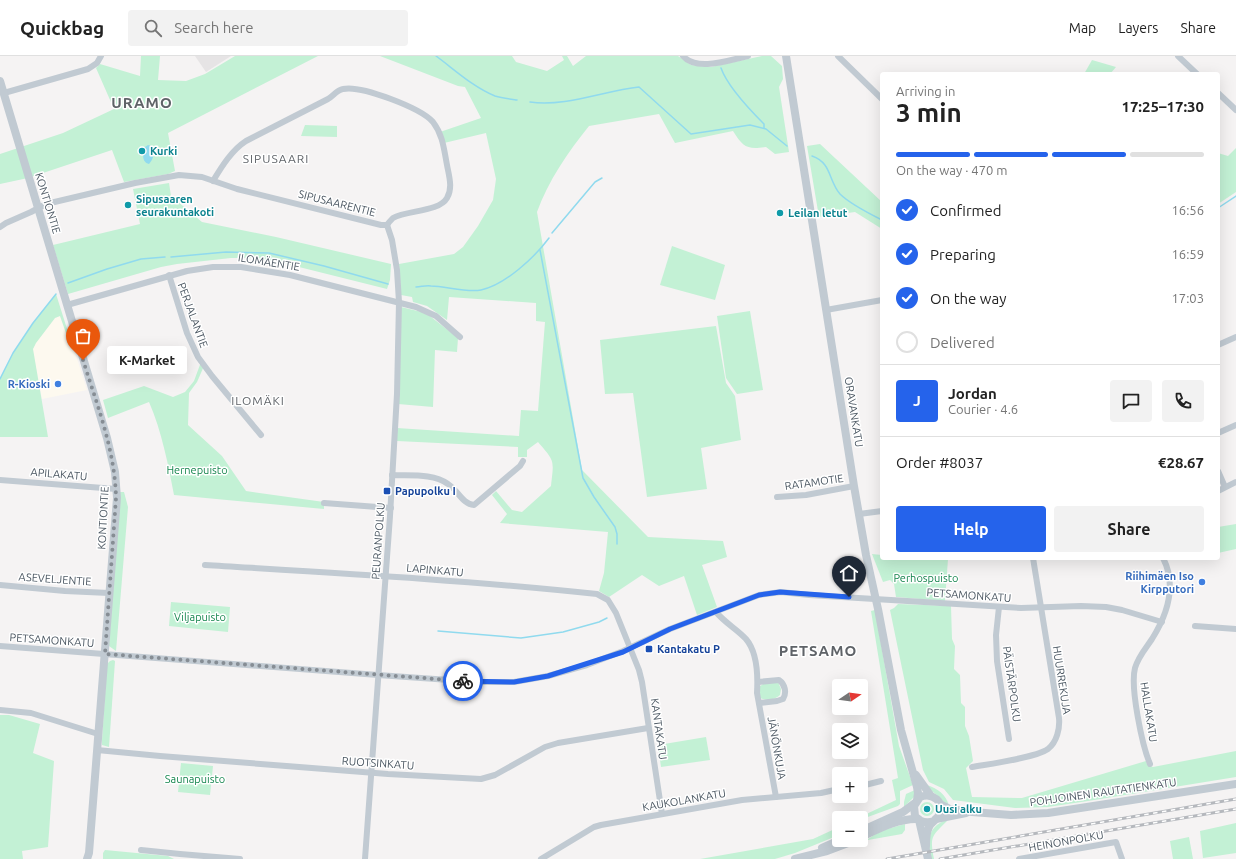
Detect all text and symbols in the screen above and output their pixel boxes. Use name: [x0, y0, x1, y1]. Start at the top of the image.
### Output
search box: [128, 10, 408, 46]
text: Quickbag: [20, 17, 104, 39]
icon: search: [142, 17, 164, 39]
text: Search here: [174, 19, 254, 36]
text: Map: [1069, 20, 1096, 36]
text: Layers: [1118, 20, 1158, 36]
text: Share: [1180, 20, 1216, 36]
text: Arriving in: [896, 84, 955, 98]
district label: URAMO: [111, 94, 173, 111]
text: 3 min: [896, 98, 962, 127]
text: 17:25–17:30: [1121, 98, 1204, 115]
place label: Kurki: [150, 145, 177, 157]
marker: Kurki: [137, 146, 147, 156]
district label: SIPUSAARI: [243, 152, 309, 165]
text: On the way · 470 m: [896, 163, 1008, 177]
street label: KONTIONTIE: [33, 171, 63, 235]
street label: SIPUSAARENTIE: [297, 188, 377, 218]
place label: Sipusaaren seurakuntakoti: [136, 193, 214, 218]
icon: check: [896, 199, 918, 221]
marker: Sipusaaren seurakuntakoti: [123, 200, 133, 210]
text: Confirmed: [930, 202, 1002, 219]
text: 16:56: [1171, 203, 1204, 217]
place label: Leilan letut: [788, 207, 848, 219]
marker: Leilan letut: [775, 208, 785, 218]
icon: check: [896, 243, 918, 265]
text: Preparing: [930, 246, 996, 263]
text: 16:59: [1171, 247, 1204, 261]
street label: ILOMÄENTIE: [237, 251, 301, 273]
street label: PERJALANTIE: [176, 281, 210, 349]
icon: check: [896, 287, 918, 309]
text: On the way: [930, 290, 1006, 307]
text: 17:03: [1171, 291, 1204, 305]
pin: [66, 319, 100, 360]
icon: bag: [72, 325, 94, 347]
text: Delivered: [930, 334, 995, 351]
callout: K-Market: [107, 346, 187, 374]
text: K-Market: [119, 353, 175, 367]
street label: ORAVANKATU: [843, 376, 865, 448]
place label: R-Kioski: [8, 378, 50, 390]
marker: R-Kioski: [53, 379, 63, 389]
button: chat: [1110, 380, 1152, 422]
button: phone: [1162, 380, 1204, 422]
text: Jordan: [948, 385, 997, 402]
text: J: [913, 392, 921, 409]
district label: ILOMÄKI: [231, 394, 285, 407]
text: Courier · 4.6: [948, 402, 1018, 416]
text: Order #8037: [896, 454, 983, 471]
text: €28.67: [1158, 454, 1204, 471]
park label: Hernepuisto: [166, 464, 228, 476]
street label: APILAKATU: [30, 466, 88, 482]
street label: RATAMOTIE: [784, 472, 844, 492]
place label: Papupolku I: [395, 485, 456, 497]
street label: KONTIONTIE: [95, 486, 111, 550]
marker: Papupolku I: [382, 486, 392, 496]
street label: PEURANPOLKU: [369, 502, 387, 580]
button: Help: [896, 506, 1046, 552]
button: Share: [1054, 506, 1204, 552]
pin: [832, 556, 866, 597]
street label: LAPINKATU: [406, 562, 464, 578]
icon: home: [838, 562, 860, 584]
street label: ASEVELJENTIE: [18, 570, 92, 588]
place label: Riihimäen Iso Kirpputori: [1125, 570, 1194, 595]
park label: Perhospuisto: [894, 572, 959, 584]
marker: Riihimäen Iso Kirpputori: [1197, 577, 1207, 587]
street label: PETSAMONKATU: [926, 586, 1012, 604]
park label: Viljapuisto: [174, 611, 226, 623]
street label: PETSAMONKATU: [9, 631, 95, 649]
district label: PETSAMO: [779, 642, 857, 659]
place label: Kantakatu P: [657, 643, 720, 655]
marker: Kantakatu P: [644, 644, 654, 654]
street label: PÄISTÄRPOLKU: [1001, 645, 1023, 723]
street label: HUURREKUJA: [1051, 645, 1073, 716]
courier: [443, 661, 483, 701]
icon: bike: [452, 670, 474, 692]
north arrow: [832, 679, 868, 715]
map controls: [832, 679, 868, 847]
street label: HALLAKATU: [1138, 681, 1160, 743]
street label: KANTAKATU: [649, 697, 669, 761]
street label: JÄNÖNKUJA: [766, 716, 789, 781]
button: layers: [832, 723, 868, 759]
street label: RUOTSINKATU: [341, 754, 415, 772]
button: +: [832, 767, 868, 803]
park label: Saunapuisto: [165, 773, 225, 785]
street label: POHJOINEN RAUTATIENKATU: [1029, 776, 1177, 808]
street label: KAUKOLANKATU: [641, 787, 727, 813]
place label: Uusi alku: [935, 803, 982, 815]
marker: Uusi alku: [922, 804, 932, 814]
button: −: [832, 811, 868, 847]
street label: HEINONPOLKU: [1028, 829, 1104, 853]

